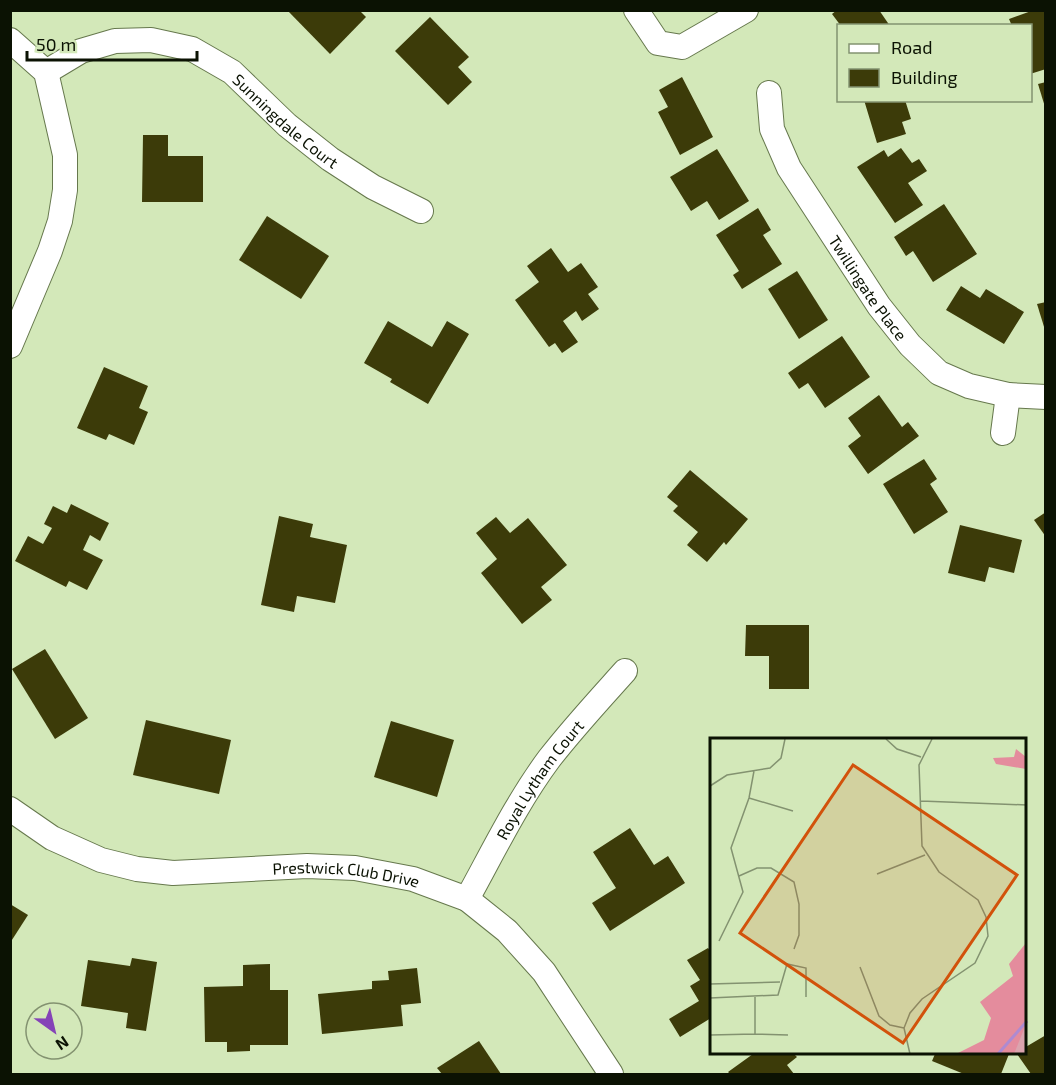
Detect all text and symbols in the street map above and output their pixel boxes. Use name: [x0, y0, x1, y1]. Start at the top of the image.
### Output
scale bar: [27, 24, 196, 62]
legend: [837, 24, 1032, 102]
text: 50 m: [36, 33, 76, 55]
text: Road: [891, 36, 932, 58]
text: Building: [891, 66, 958, 88]
street label: Sunningdale Court: [230, 69, 342, 171]
street label: Twillingate Place: [826, 231, 911, 343]
street label: Royal Lytham Court: [492, 716, 587, 843]
inset map: [710, 738, 1026, 1055]
street label: Prestwick Club Drive: [272, 856, 423, 890]
north arrow: [24, 1001, 84, 1061]
text: N: [53, 1033, 73, 1055]

